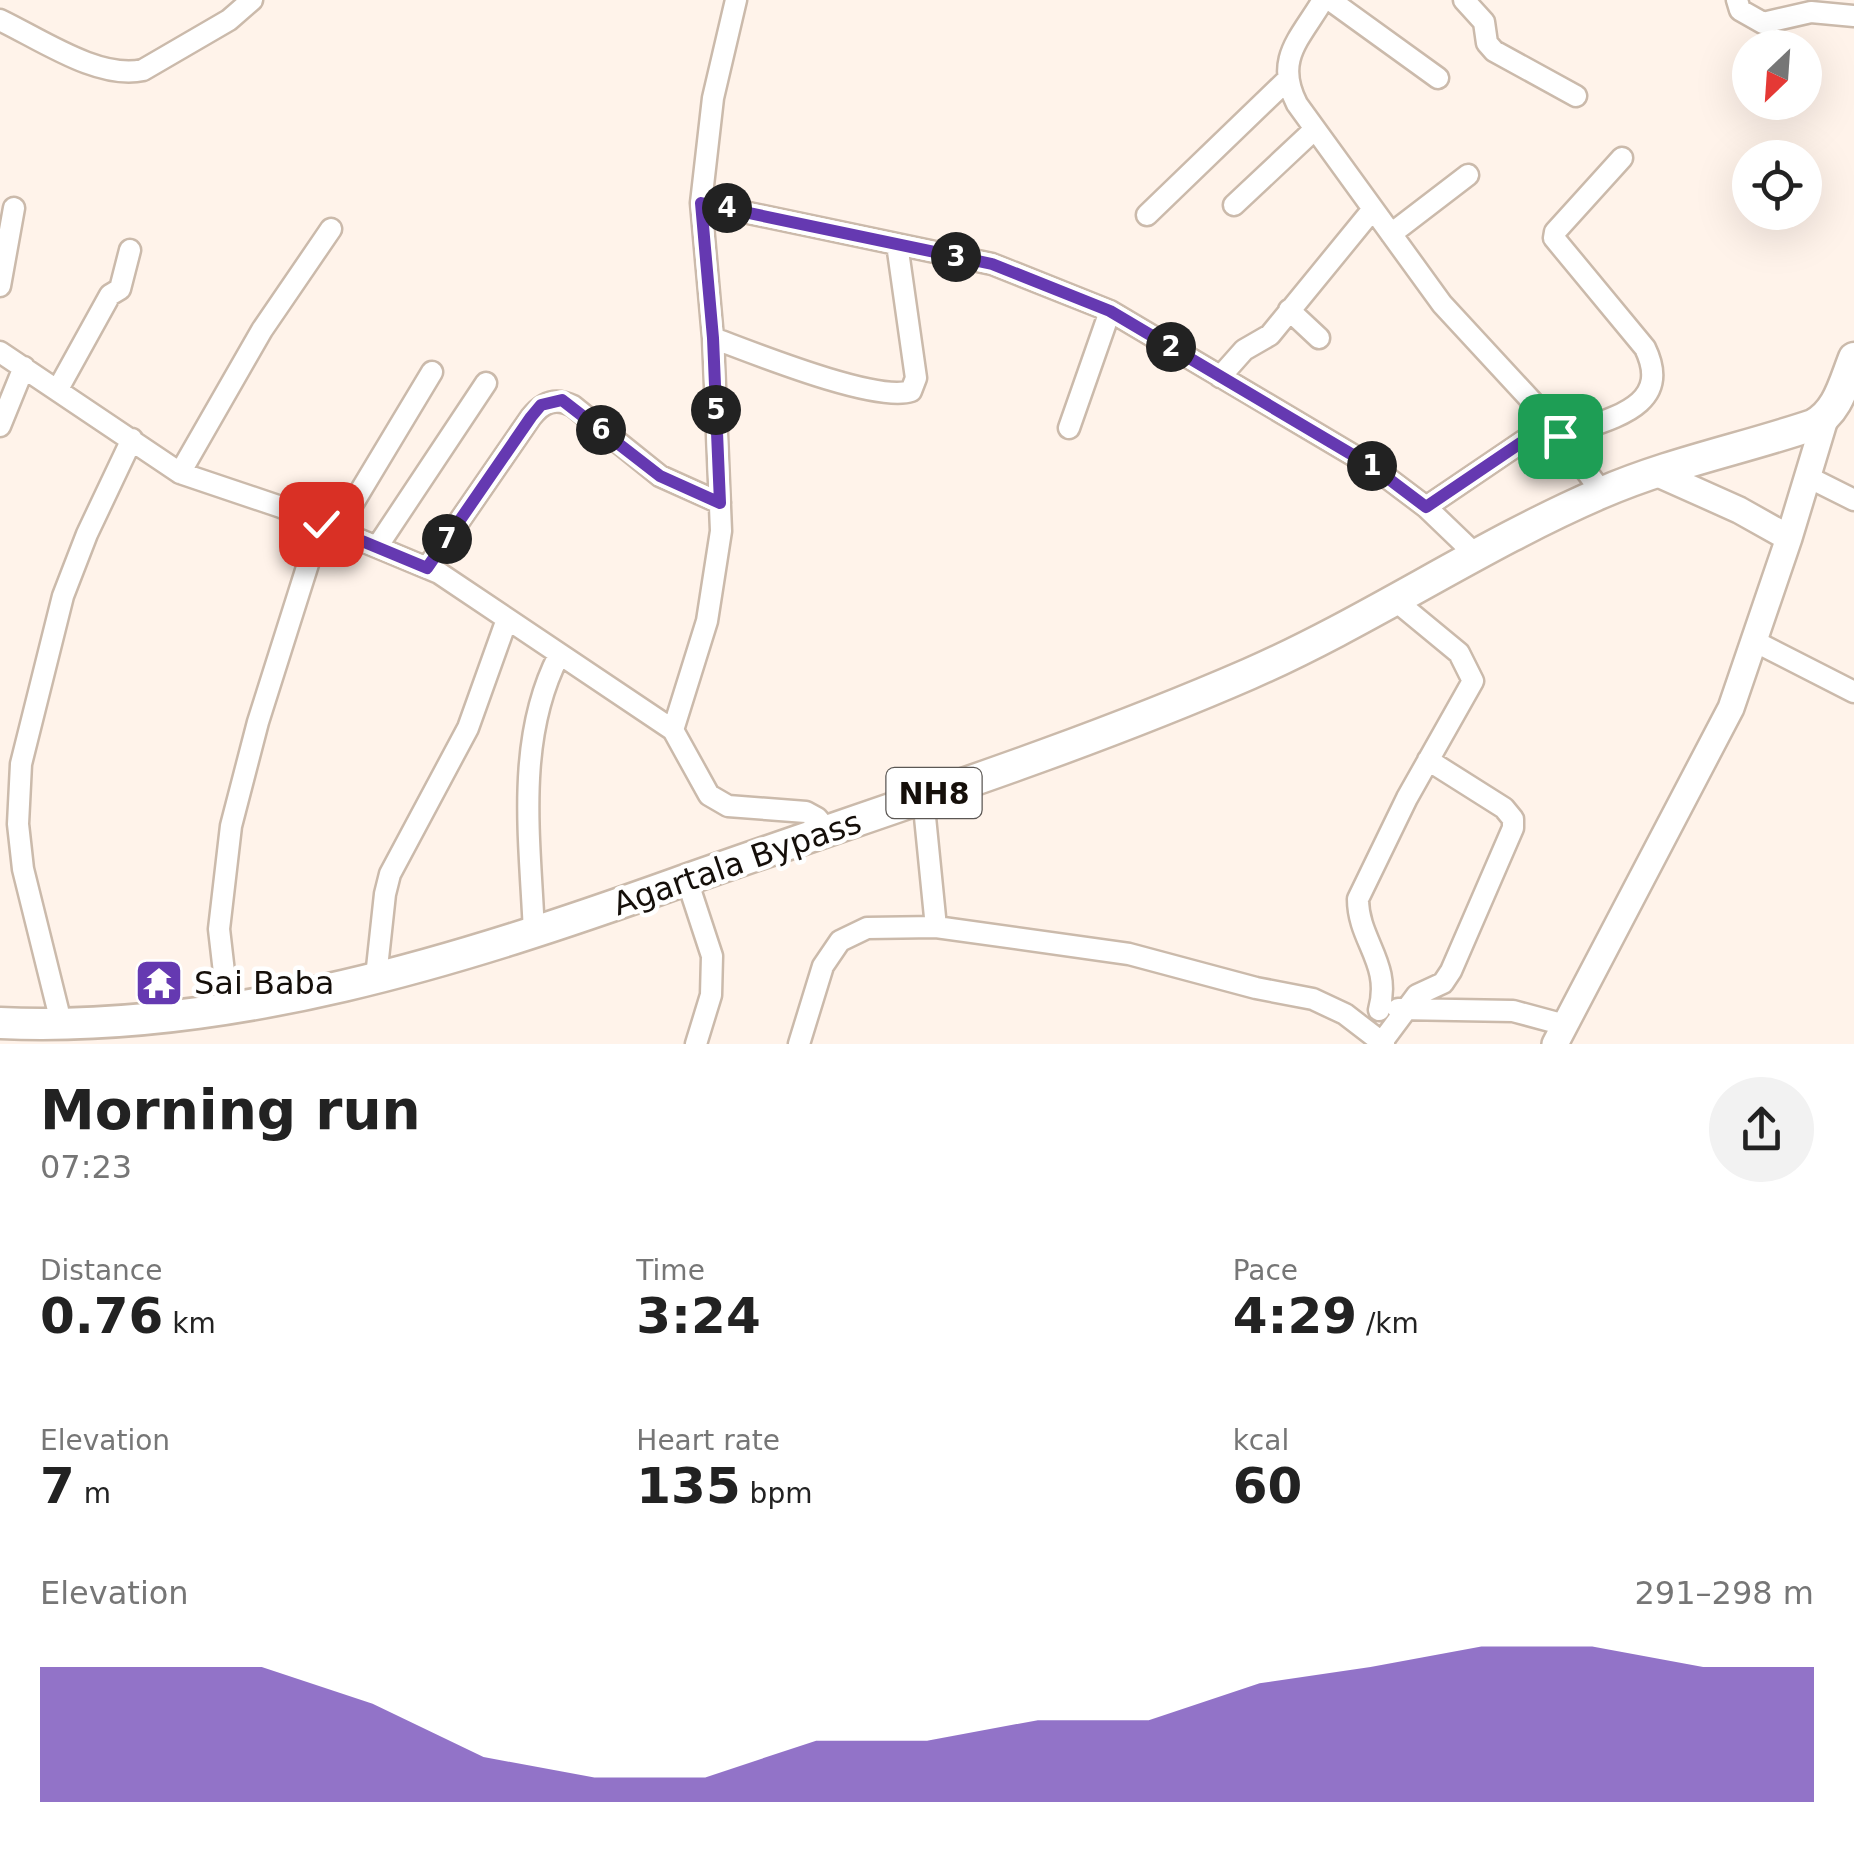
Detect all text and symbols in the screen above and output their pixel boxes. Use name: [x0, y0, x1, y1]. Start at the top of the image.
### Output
north arrow: [1732, 30, 1822, 120]
map controls: [1732, 30, 1822, 230]
button: locate: [1732, 140, 1822, 230]
pin: 4: [702, 183, 752, 233]
text: 4: [717, 191, 737, 224]
pin: 3: [931, 232, 981, 282]
text: 3: [946, 240, 966, 273]
pin: 2: [1146, 322, 1196, 372]
text: 2: [1161, 330, 1181, 363]
pin: 5: [691, 385, 741, 435]
text: 5: [706, 393, 726, 426]
pin: [1518, 394, 1603, 479]
pin: 6: [576, 405, 626, 455]
icon: arrive: [1533, 409, 1588, 464]
text: 6: [591, 413, 611, 446]
pin: 1: [1347, 441, 1397, 491]
text: 1: [1362, 449, 1382, 482]
pin: [279, 482, 364, 567]
icon: check: [294, 497, 349, 552]
pin: 7: [422, 514, 472, 564]
text: 7: [437, 522, 457, 555]
road number: NH8: [886, 768, 982, 818]
street label: Agartala Bypass: [608, 803, 866, 923]
temple icon: Sai Baba: [133, 957, 185, 1009]
place label: Sai Baba: [194, 964, 334, 1002]
button: share: [1709, 1077, 1814, 1182]
text: Morning run: [40, 1078, 421, 1142]
text: 07:23: [40, 1148, 132, 1186]
text: Distance: [40, 1254, 162, 1287]
text: Time: [636, 1254, 705, 1287]
text: Pace: [1233, 1254, 1298, 1287]
text: 0.76: [40, 1287, 163, 1345]
text: 3:24: [636, 1287, 761, 1345]
text: 4:29: [1233, 1287, 1357, 1345]
text: km: [163, 1307, 216, 1340]
text: /km: [1357, 1307, 1419, 1340]
text: Elevation: [40, 1424, 170, 1457]
text: Heart rate: [636, 1424, 780, 1457]
text: kcal: [1233, 1424, 1289, 1457]
text: 7: [40, 1457, 75, 1515]
text: 135: [636, 1457, 741, 1515]
text: 60: [1233, 1457, 1302, 1515]
text: m: [75, 1477, 111, 1510]
text: bpm: [741, 1477, 812, 1510]
text: Elevation: [40, 1574, 189, 1612]
text: 291–298 m: [1635, 1574, 1814, 1612]

